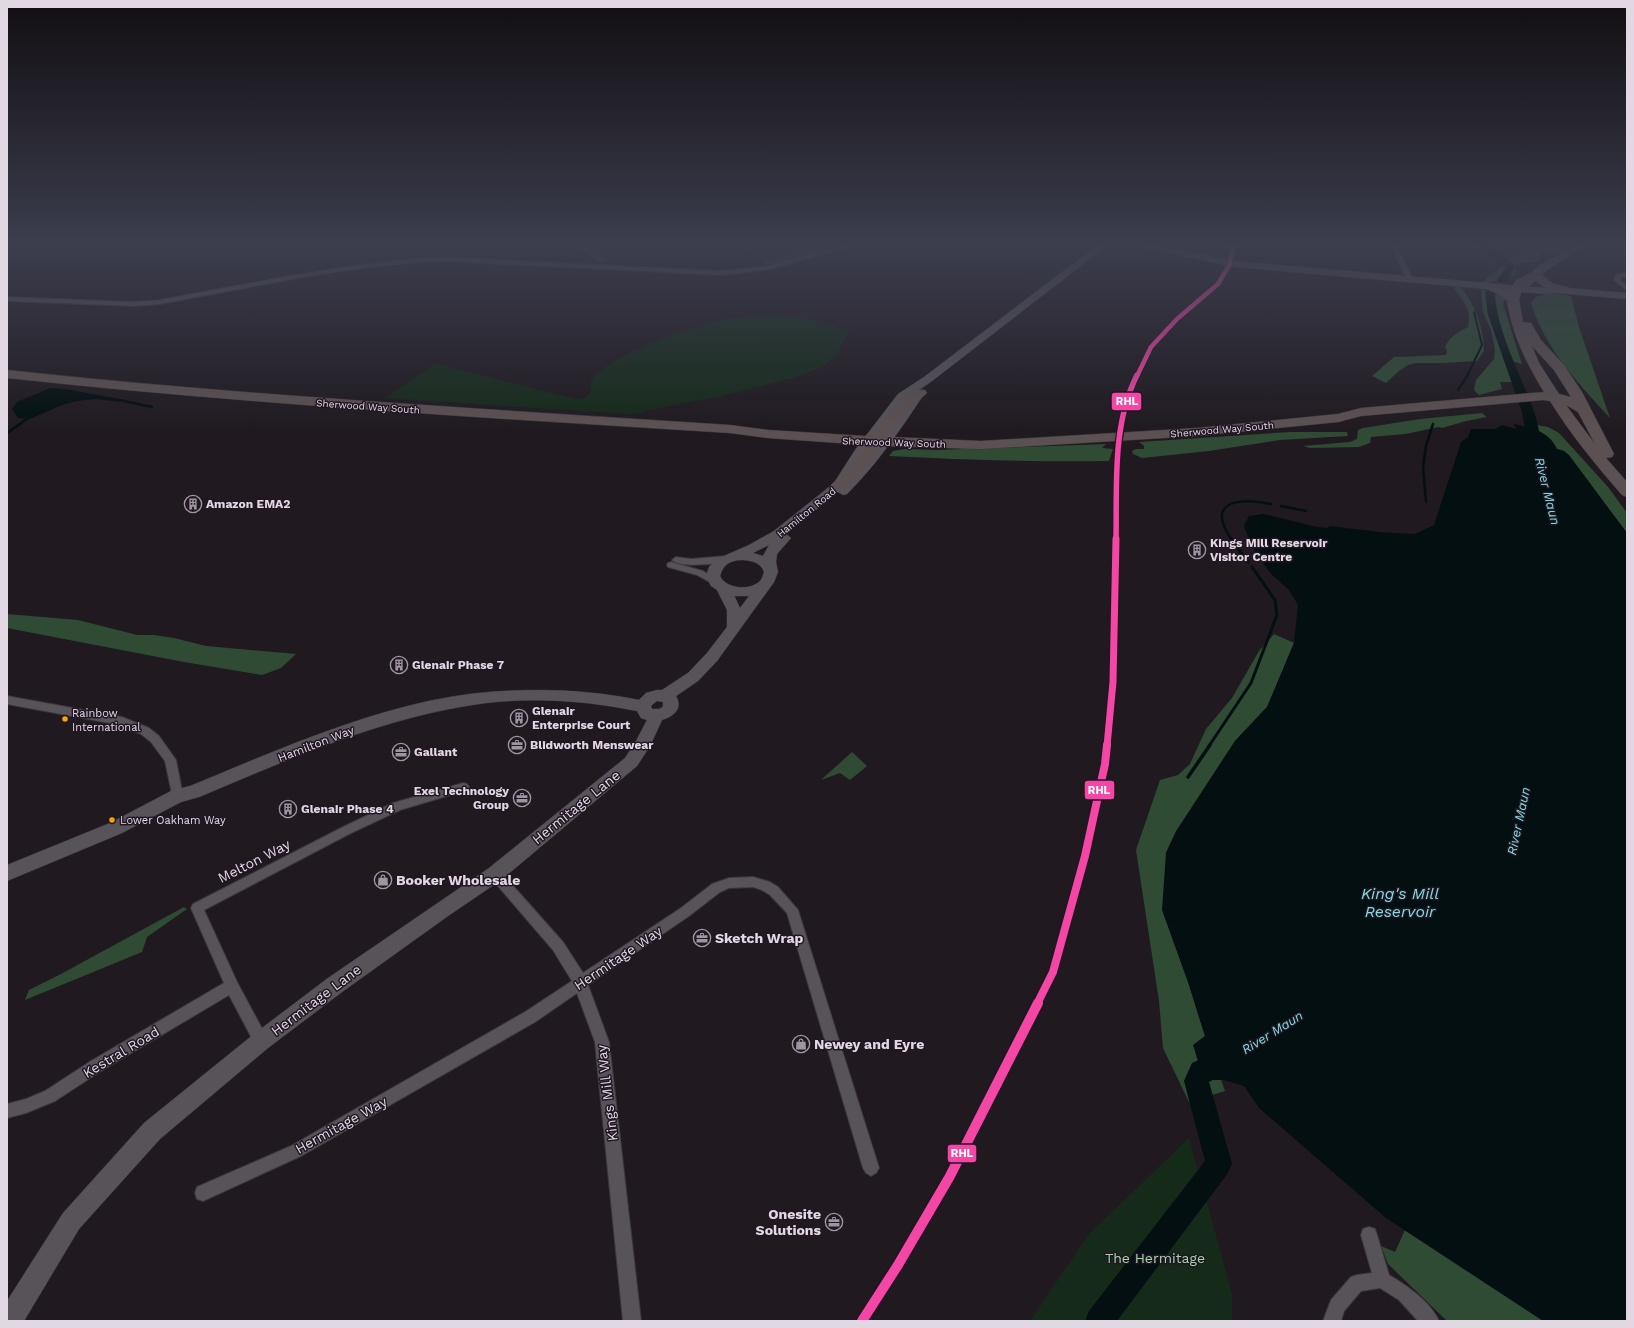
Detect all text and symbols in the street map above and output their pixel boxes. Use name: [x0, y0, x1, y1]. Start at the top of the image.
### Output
line badge: RHL: [1111, 392, 1142, 411]
text: RHL: [1116, 395, 1139, 408]
street label: Sherwood Way South: [316, 397, 420, 416]
street label: Sherwood Way South: [1170, 419, 1274, 440]
street label: Sherwood Way South: [842, 435, 946, 450]
water label: River Maun: [1532, 456, 1563, 527]
street label: Hamilton Road: [775, 485, 838, 539]
building icon: Amazon EMA2: [183, 494, 203, 514]
place label: Amazon EMA2: [206, 497, 290, 511]
place label: Kings Mill Reservoir Visitor Centre: [1210, 536, 1328, 564]
building icon: Kings Mill Reservoir Visitor Centre: [1187, 540, 1207, 560]
building icon: Glenair Phase 7: [389, 655, 409, 675]
place label: Glenair Phase 7: [412, 658, 504, 672]
place label: Glenair Enterprise Court: [532, 704, 631, 732]
place label: Rainbow International: [72, 707, 141, 734]
building icon: Glenair Enterprise Court: [509, 708, 529, 728]
marker: Rainbow International: [60, 714, 70, 724]
street label: Hamilton Way: [276, 723, 357, 765]
office icon: Blidworth Menswear: [507, 735, 527, 755]
place label: Blidworth Menswear: [530, 738, 654, 752]
office icon: Gallant: [391, 742, 411, 762]
place label: Gallant: [414, 745, 458, 759]
street label: Hermitage Lane: [529, 767, 623, 847]
line badge: RHL: [1084, 780, 1115, 800]
place label: Exel Technology Group: [414, 784, 509, 812]
text: RHL: [1088, 784, 1111, 797]
water label: River Maun: [1504, 786, 1533, 856]
office icon: Exel Technology Group: [512, 788, 532, 808]
building icon: Glenair Phase 4: [278, 799, 298, 819]
place label: Glenair Phase 4: [301, 802, 394, 816]
place label: Lower Oakham Way: [120, 814, 226, 827]
marker: Lower Oakham Way: [107, 815, 117, 825]
street label: Melton Way: [215, 836, 293, 886]
shop icon: Booker Wholesale: [373, 870, 393, 890]
place label: Booker Wholesale: [396, 872, 520, 888]
water label: King's Mill Reservoir: [1361, 884, 1439, 921]
street label: Hermitage Way: [571, 922, 666, 993]
office icon: Sketch Wrap: [692, 928, 712, 948]
place label: Sketch Wrap: [715, 930, 804, 946]
street label: Hermitage Lane: [268, 961, 364, 1039]
water label: River Maun: [1239, 1008, 1306, 1057]
street label: Kestral Road: [80, 1023, 162, 1081]
shop icon: Newey and Eyre: [791, 1034, 811, 1054]
place label: Newey and Eyre: [814, 1036, 924, 1052]
street label: Kings Mill Way: [593, 1043, 621, 1142]
street label: Hermitage Way: [292, 1093, 390, 1157]
line badge: RHL: [947, 1144, 977, 1163]
text: RHL: [951, 1147, 974, 1160]
place label: Onesite Solutions: [756, 1206, 822, 1238]
office icon: Onesite Solutions: [824, 1212, 844, 1232]
park label: The Hermitage: [1105, 1250, 1205, 1266]

